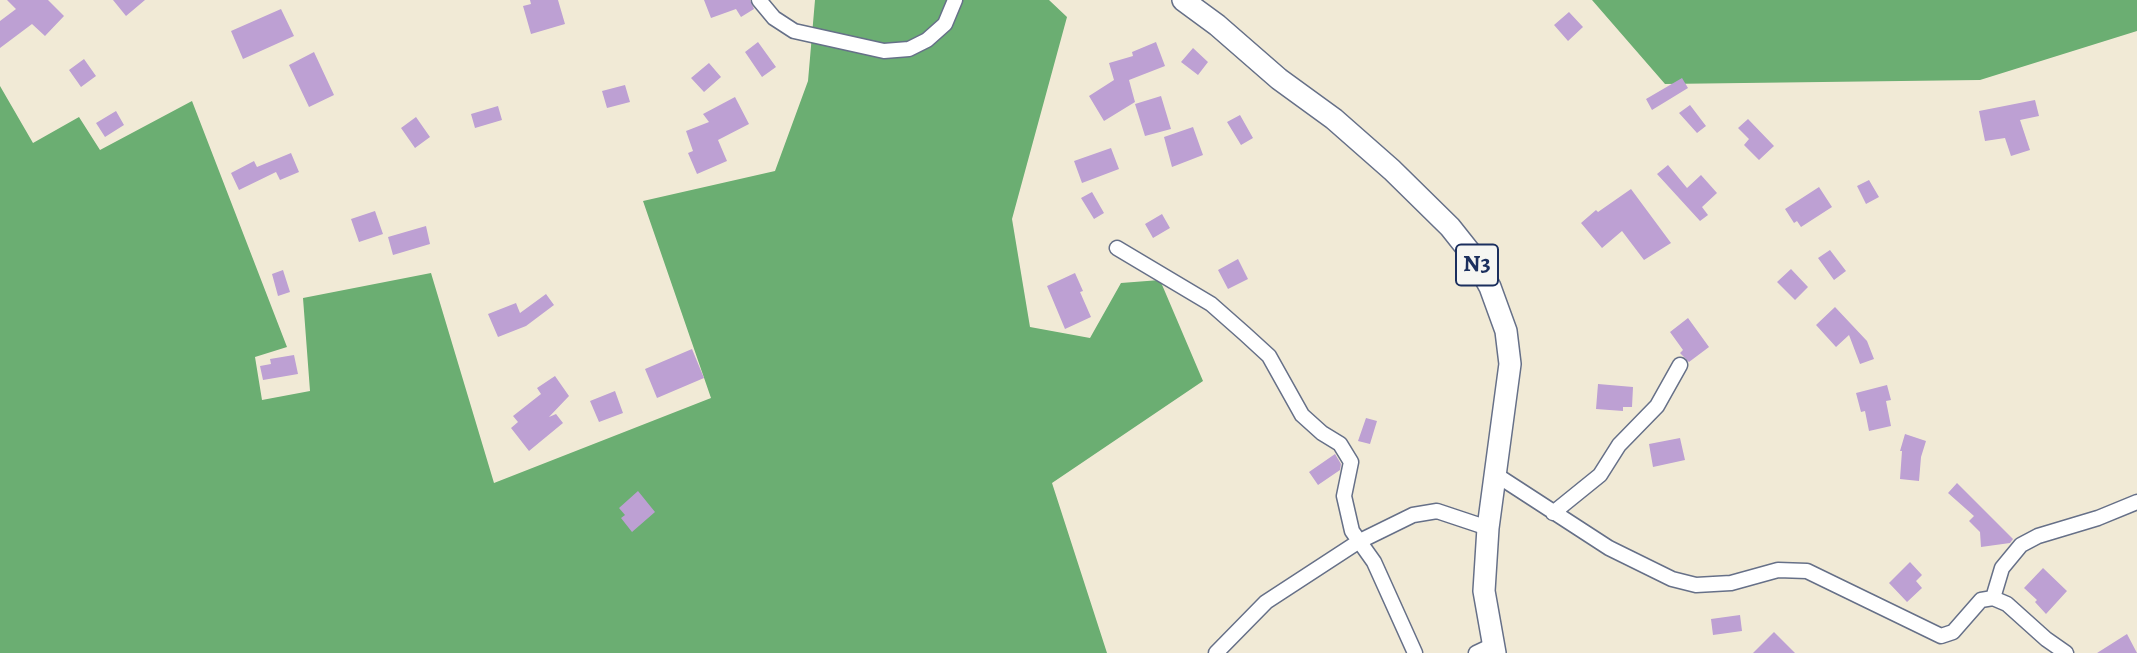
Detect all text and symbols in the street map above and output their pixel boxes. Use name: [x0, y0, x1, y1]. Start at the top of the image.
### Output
road number: N3: [1456, 244, 1498, 286]

